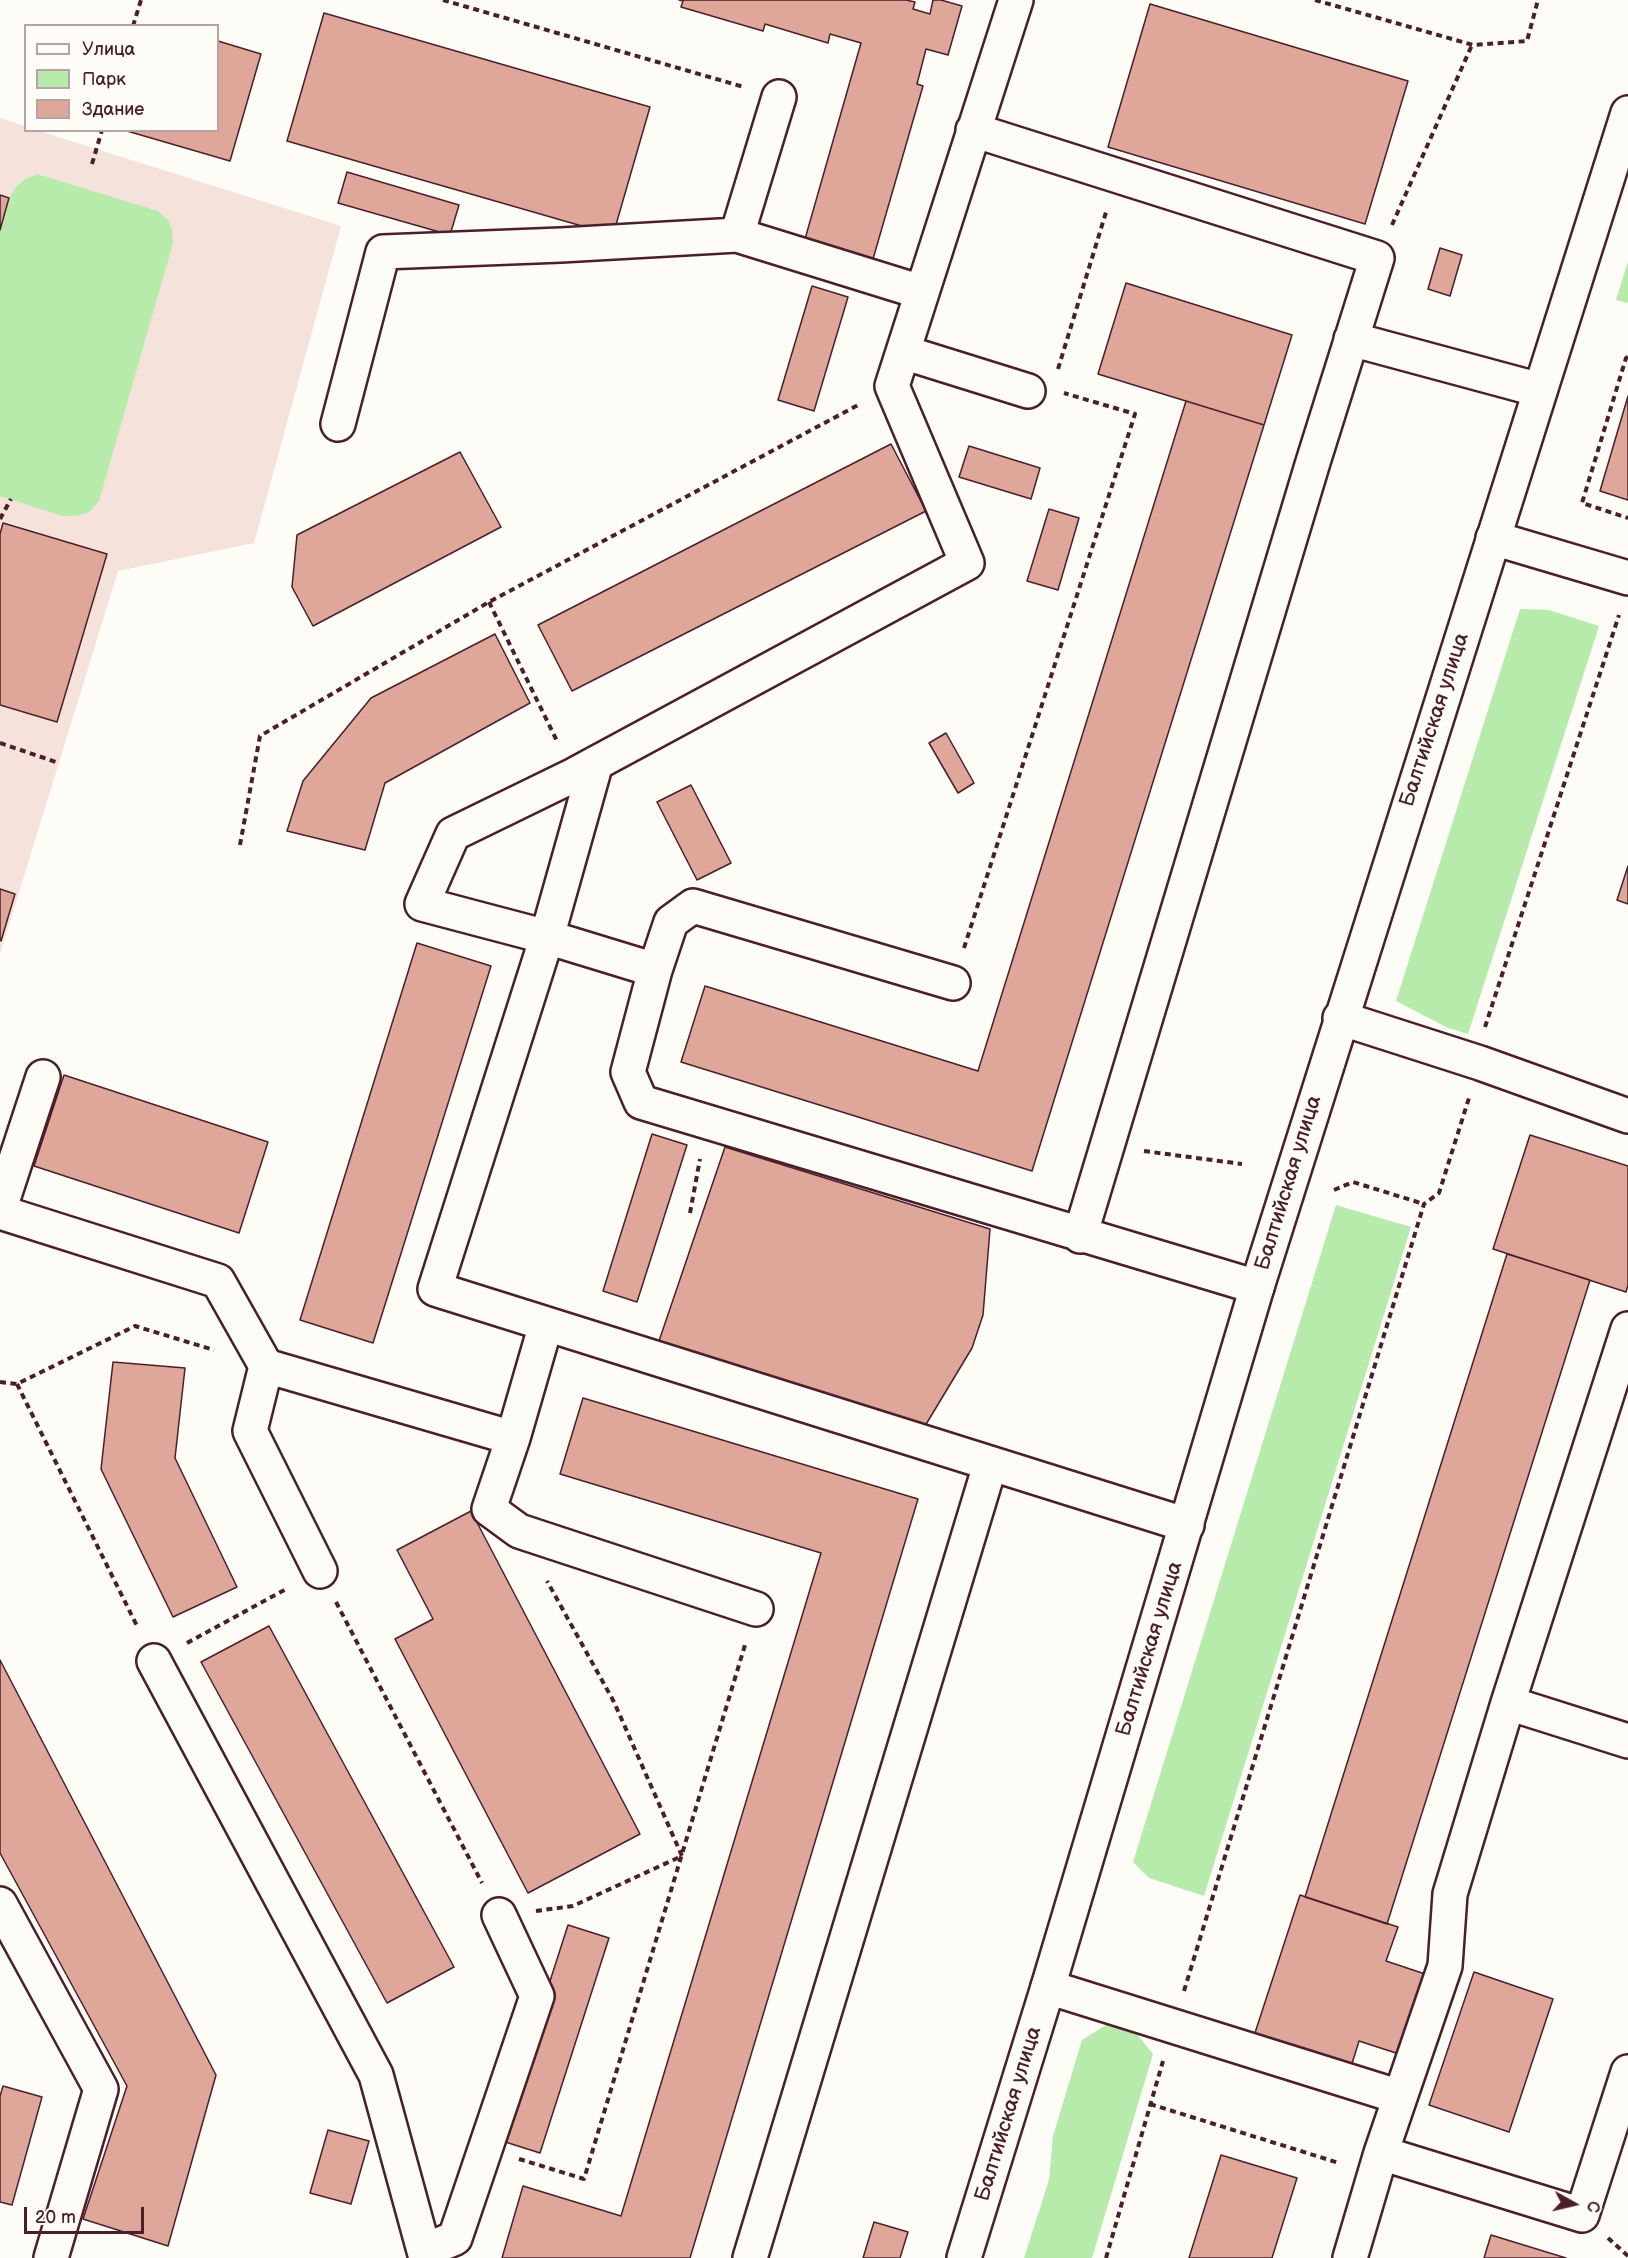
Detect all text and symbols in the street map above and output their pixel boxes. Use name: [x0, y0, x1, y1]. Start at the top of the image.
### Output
legend: [24, 24, 219, 132]
text: Улица: [82, 39, 135, 60]
text: Парк: [82, 69, 126, 90]
text: Здание: [82, 99, 144, 120]
street label: Балтийская улица: [1395, 630, 1475, 810]
street label: Балтийская улица: [1250, 1093, 1328, 1273]
street label: Балтийская улица: [1111, 1559, 1189, 1739]
street label: Балтийская улица: [970, 2024, 1048, 2204]
north arrow: [1544, 2174, 1604, 2234]
scale bar: [27, 2195, 147, 2233]
text: С: [1582, 2200, 1603, 2213]
text: 20 m: [35, 2207, 76, 2228]

